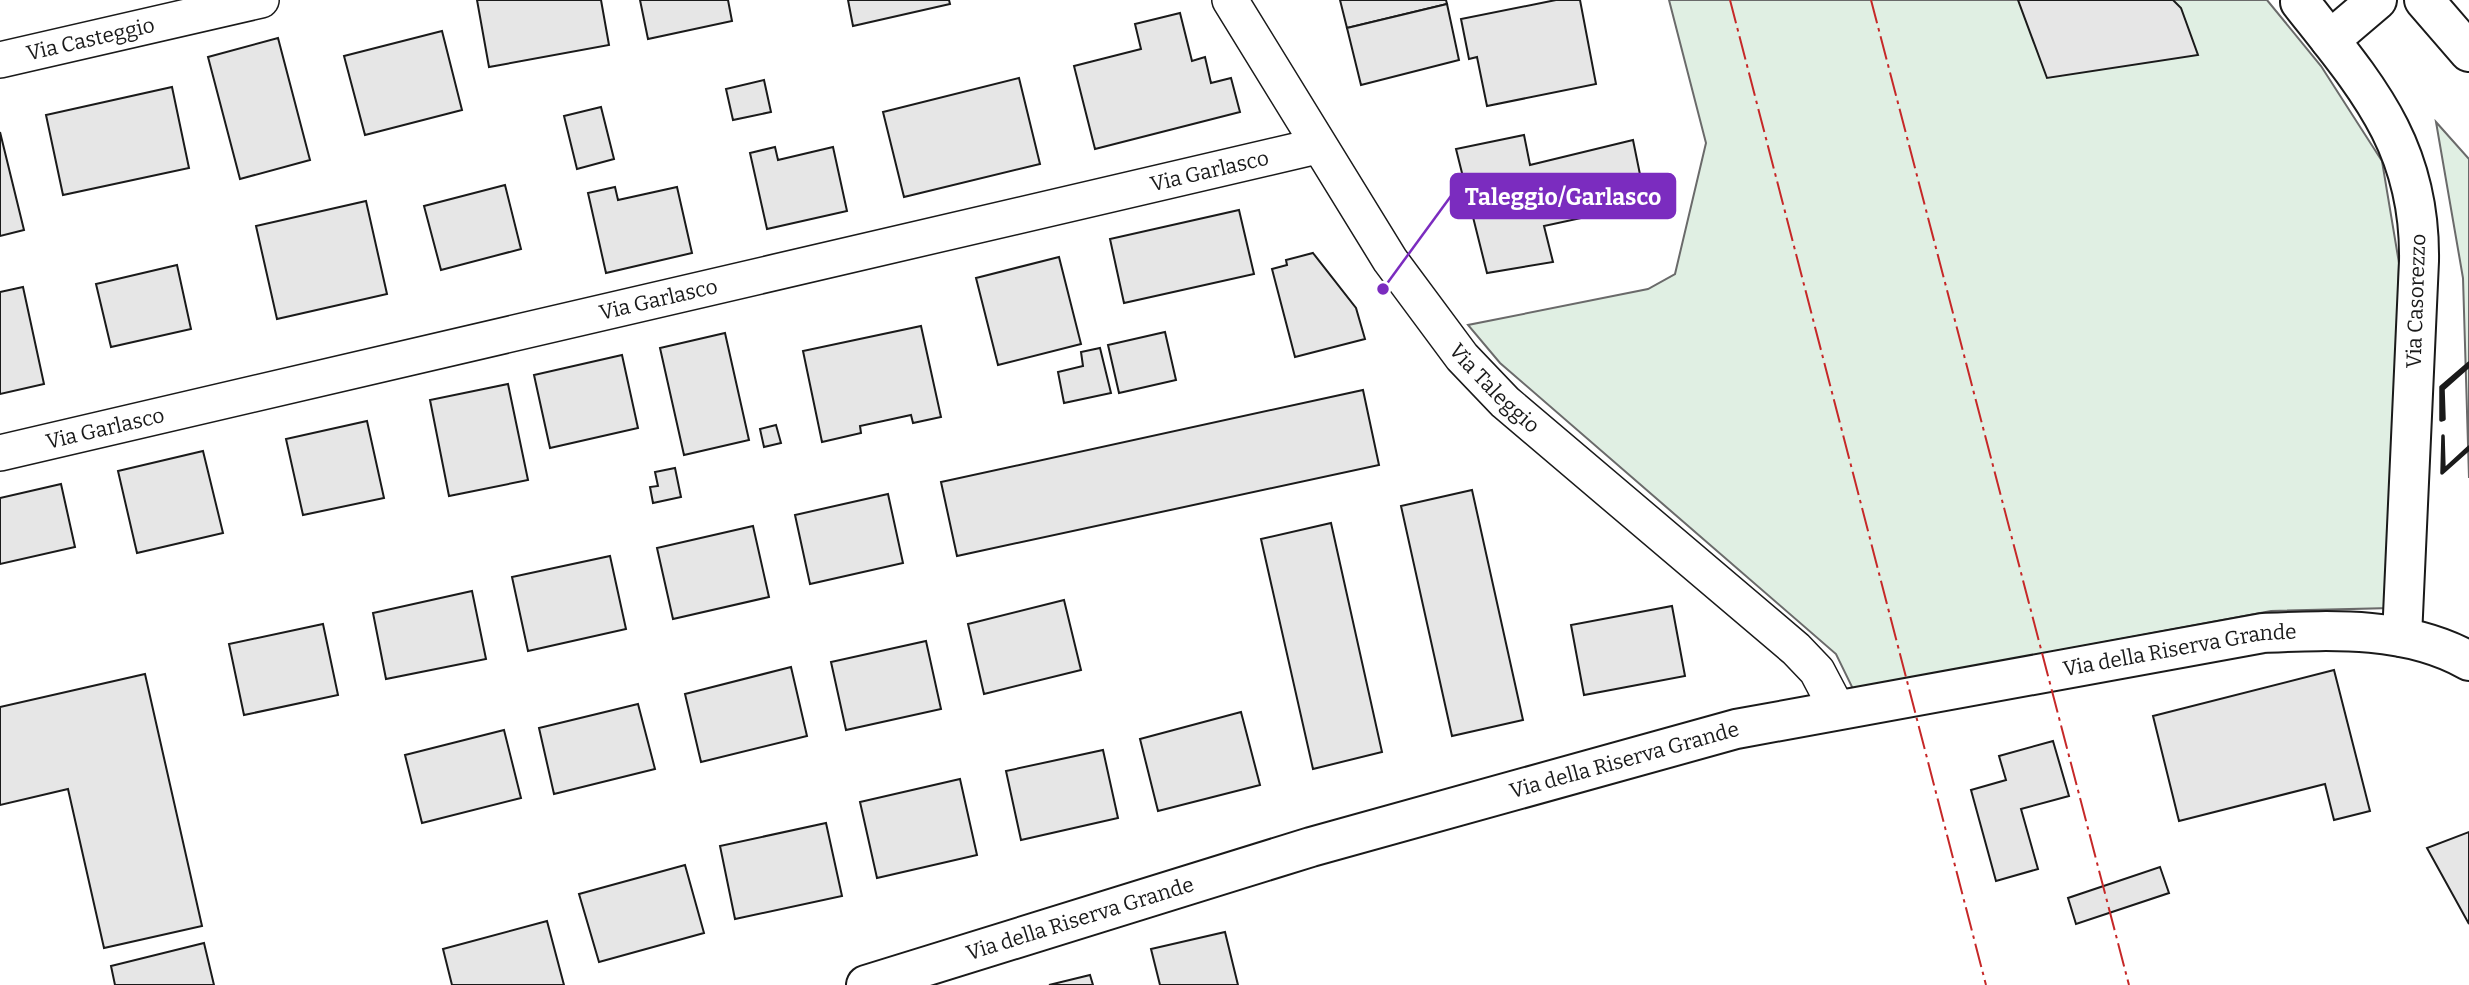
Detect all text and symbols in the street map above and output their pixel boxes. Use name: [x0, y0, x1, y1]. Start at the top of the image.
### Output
street label: Via Casteggio: [24, 12, 157, 66]
street label: Via Garlasco: [1148, 145, 1271, 197]
callout: Taleggio/Garlasco: [1451, 174, 1675, 218]
text: Taleggio/Garlasco: [1465, 183, 1661, 211]
street label: Via Casorezzo: [2401, 233, 2431, 369]
street label: Via Garlasco: [597, 273, 720, 326]
street label: Via Taleggio: [1443, 338, 1545, 439]
street label: Via Garlasco: [43, 402, 167, 455]
street label: Via della Riserva Grande: [2061, 619, 2297, 682]
street label: Via della Riserva Grande: [1507, 716, 1742, 804]
street label: Via della Riserva Grande: [963, 871, 1197, 966]

